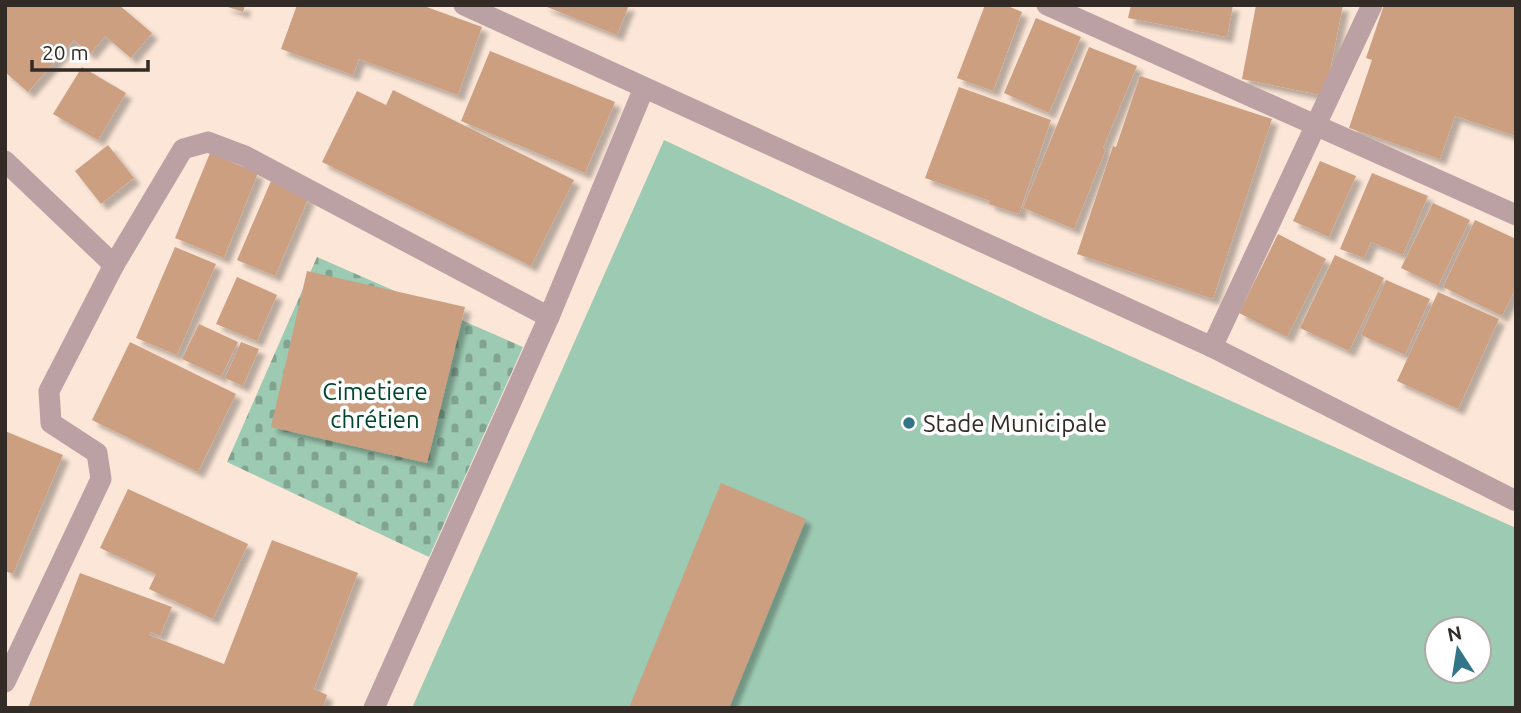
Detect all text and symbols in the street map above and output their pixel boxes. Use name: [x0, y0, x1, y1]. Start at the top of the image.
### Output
scale bar: [32, 28, 147, 72]
text: 20 m: [42, 40, 89, 64]
park label: Cimetiere chrétien: [322, 378, 428, 433]
place label: Stade Municipale: [923, 410, 1107, 437]
marker: Stade Municipale: [901, 415, 917, 431]
north arrow: [1423, 615, 1493, 685]
text: N: [1445, 621, 1464, 646]

